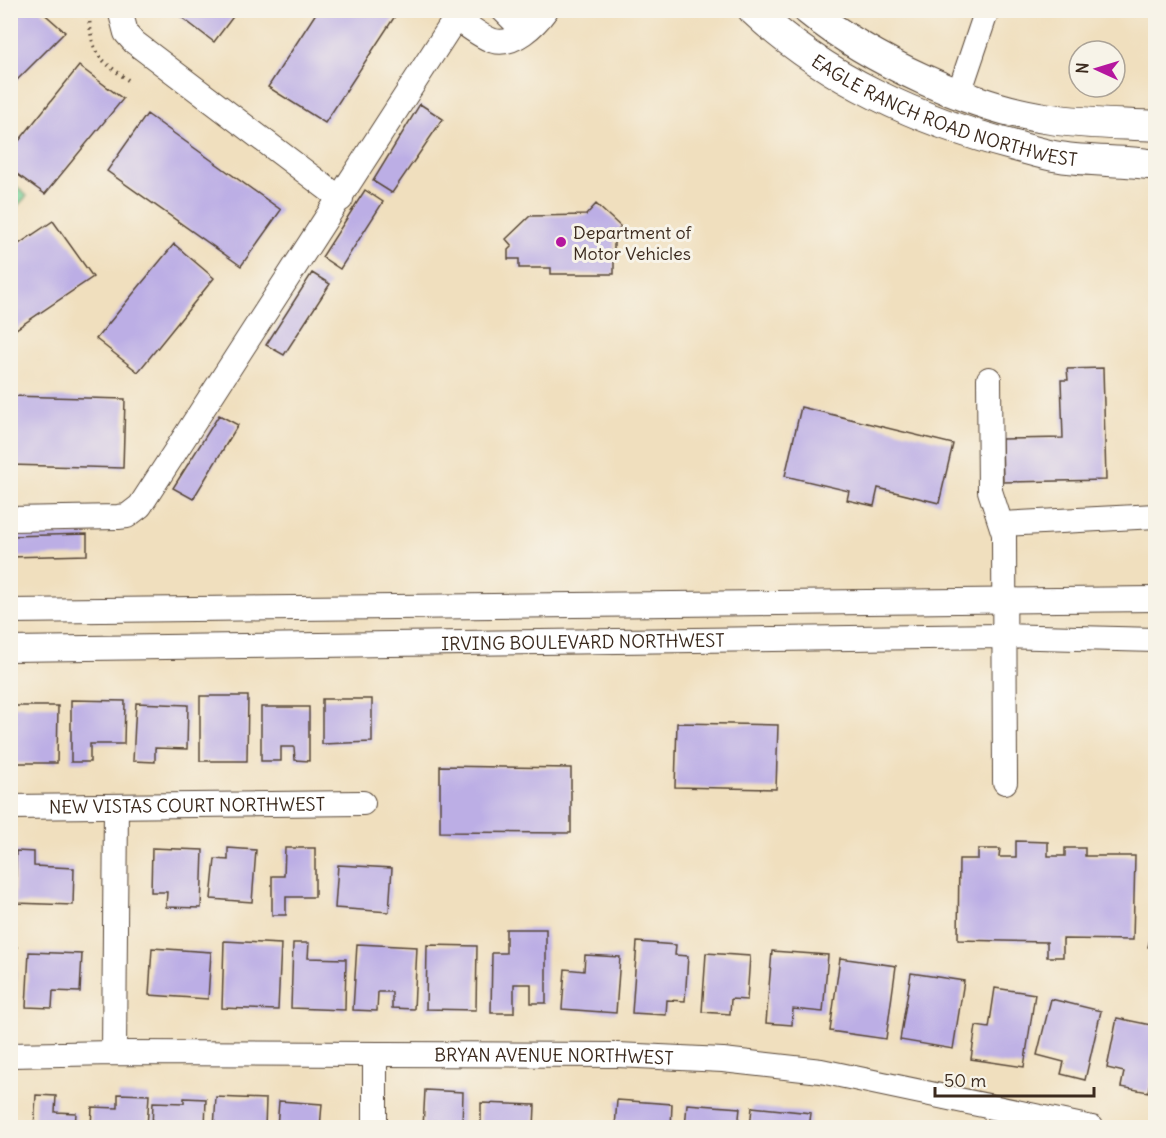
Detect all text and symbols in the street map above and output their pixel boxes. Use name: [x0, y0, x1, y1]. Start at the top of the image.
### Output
north arrow: [1067, 39, 1127, 99]
street label: EAGLE RANCH ROAD NORTHWEST: [811, 45, 1083, 167]
place label: Department of Motor Vehicles: [573, 221, 693, 265]
marker: Department of Motor Vehicles: [554, 235, 568, 249]
street label: IRVING BOULEVARD NORTHWEST: [441, 628, 725, 655]
street label: NEW VISTAS COURT NORTHWEST: [49, 792, 325, 818]
street label: BRYAN AVENUE NORTHWEST: [434, 1043, 674, 1069]
scale bar: [935, 1060, 1094, 1098]
text: 50 m: [944, 1069, 986, 1092]

